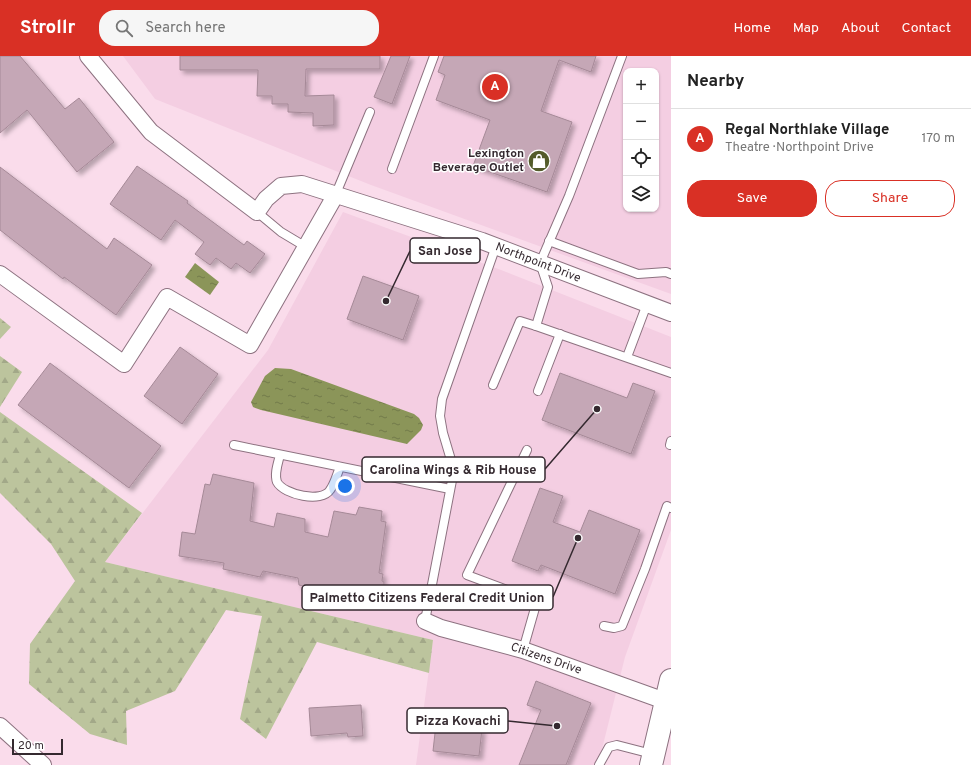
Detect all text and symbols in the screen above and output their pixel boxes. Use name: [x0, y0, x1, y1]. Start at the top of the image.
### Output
search box: [99, 10, 379, 46]
text: Strollr: [20, 16, 75, 40]
icon: search: [113, 17, 135, 39]
text: Search here: [145, 19, 225, 38]
text: Home: [734, 20, 771, 37]
text: Map: [793, 20, 819, 37]
text: About: [841, 20, 880, 37]
text: Contact: [902, 20, 951, 37]
map controls: [623, 68, 659, 212]
button: +: [623, 68, 659, 104]
text: Nearby: [687, 71, 744, 93]
pin: A: [482, 72, 508, 102]
button: −: [623, 104, 659, 140]
text: Regal Northlake Village: [725, 121, 889, 140]
text: A: [695, 131, 705, 147]
text: 170 m: [921, 131, 955, 147]
button: locate: [623, 140, 659, 176]
text: Theatre · Northpoint Drive: [725, 140, 874, 156]
place label: Lexington Beverage Outlet: [433, 146, 524, 176]
shop icon: Lexington Beverage Outlet: [526, 148, 552, 174]
button: layers: [623, 176, 659, 212]
button: Save: [687, 180, 817, 217]
button: Share: [825, 180, 955, 217]
callout: San Jose: [410, 238, 480, 263]
street label: Northpoint Drive: [493, 239, 583, 287]
text: San Jose: [418, 244, 472, 260]
callout: Carolina Wings & Rib House: [362, 457, 545, 482]
text: Carolina Wings & Rib House: [369, 463, 537, 479]
your location: [335, 476, 355, 496]
callout: Palmetto Citizens Federal Credit Union: [302, 585, 553, 610]
text: Palmetto Citizens Federal Credit Union: [310, 591, 544, 607]
street label: Citizens Drive: [508, 639, 584, 679]
callout: Pizza Kovachi: [407, 708, 508, 733]
text: Pizza Kovachi: [415, 714, 501, 730]
scale bar: [12, 737, 63, 756]
text: 20 m: [18, 739, 44, 753]

